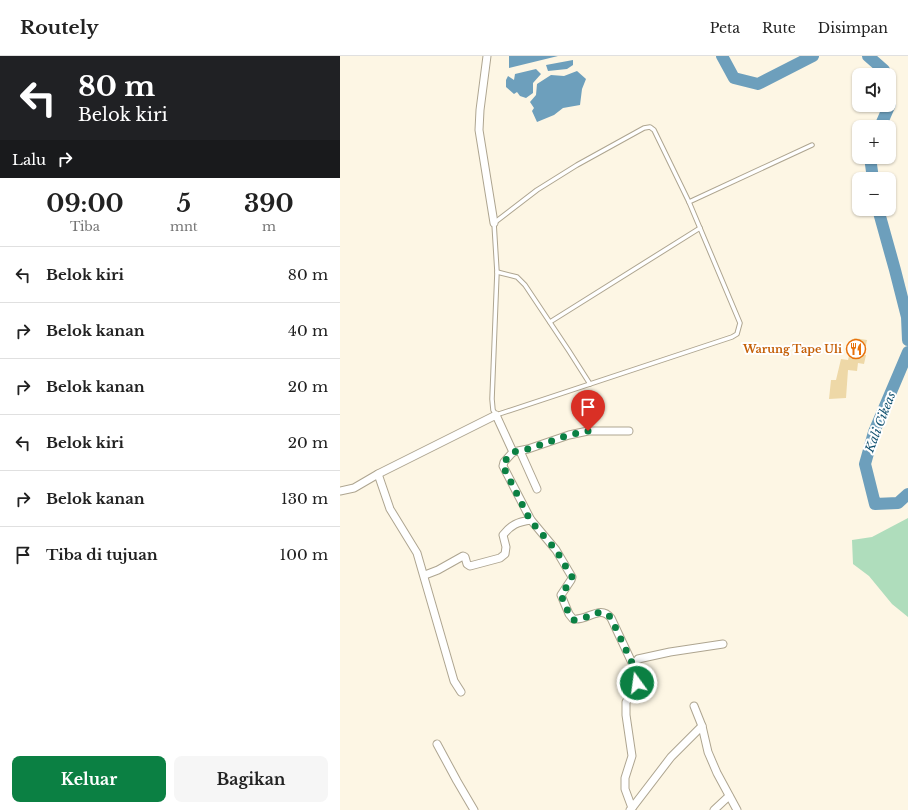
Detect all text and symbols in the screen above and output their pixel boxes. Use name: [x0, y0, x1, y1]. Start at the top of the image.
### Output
text: Routely: [20, 16, 98, 39]
text: Peta: [710, 19, 740, 37]
text: Rute: [762, 19, 796, 37]
text: Disimpan: [818, 19, 888, 37]
map controls: [852, 68, 896, 216]
button: sound: [852, 68, 896, 112]
text: 80 m: [78, 69, 155, 104]
icon: left: [12, 72, 64, 124]
text: Belok kiri: [78, 104, 168, 126]
button: +: [852, 120, 896, 164]
icon: right: [54, 148, 76, 170]
text: Lalu: [12, 150, 46, 169]
button: −: [852, 172, 896, 216]
text: 09:00: [46, 189, 124, 218]
text: 5: [177, 189, 191, 218]
text: 390: [244, 189, 294, 218]
text: Tiba: [70, 218, 100, 235]
text: mnt: [170, 218, 198, 235]
text: m: [262, 218, 276, 235]
icon: left: [12, 264, 34, 286]
text: Belok kiri: [46, 265, 124, 284]
text: 80 m: [288, 265, 328, 284]
icon: right: [12, 320, 34, 342]
text: Belok kanan: [46, 321, 145, 340]
text: 40 m: [288, 321, 328, 340]
restaurant icon: Warung Tape Uli: [845, 338, 867, 360]
place label: Warung Tape Uli: [742, 342, 842, 356]
icon: right: [12, 376, 34, 398]
text: Belok kanan: [46, 377, 145, 396]
text: 20 m: [288, 377, 328, 396]
water label: Kali Cikeas: [861, 389, 898, 455]
pin: [571, 390, 605, 431]
icon: arrive: [577, 396, 599, 418]
icon: left: [12, 432, 34, 454]
text: Belok kiri: [46, 433, 124, 452]
text: 20 m: [288, 433, 328, 452]
icon: right: [12, 488, 34, 510]
text: Belok kanan: [46, 489, 145, 508]
text: 130 m: [281, 489, 328, 508]
icon: arrive: [12, 544, 34, 566]
text: Tiba di tujuan: [46, 545, 158, 564]
text: 100 m: [279, 545, 328, 564]
position arrow: [616, 662, 658, 704]
button: Keluar: [12, 756, 166, 802]
button: Bagikan: [174, 756, 328, 802]

